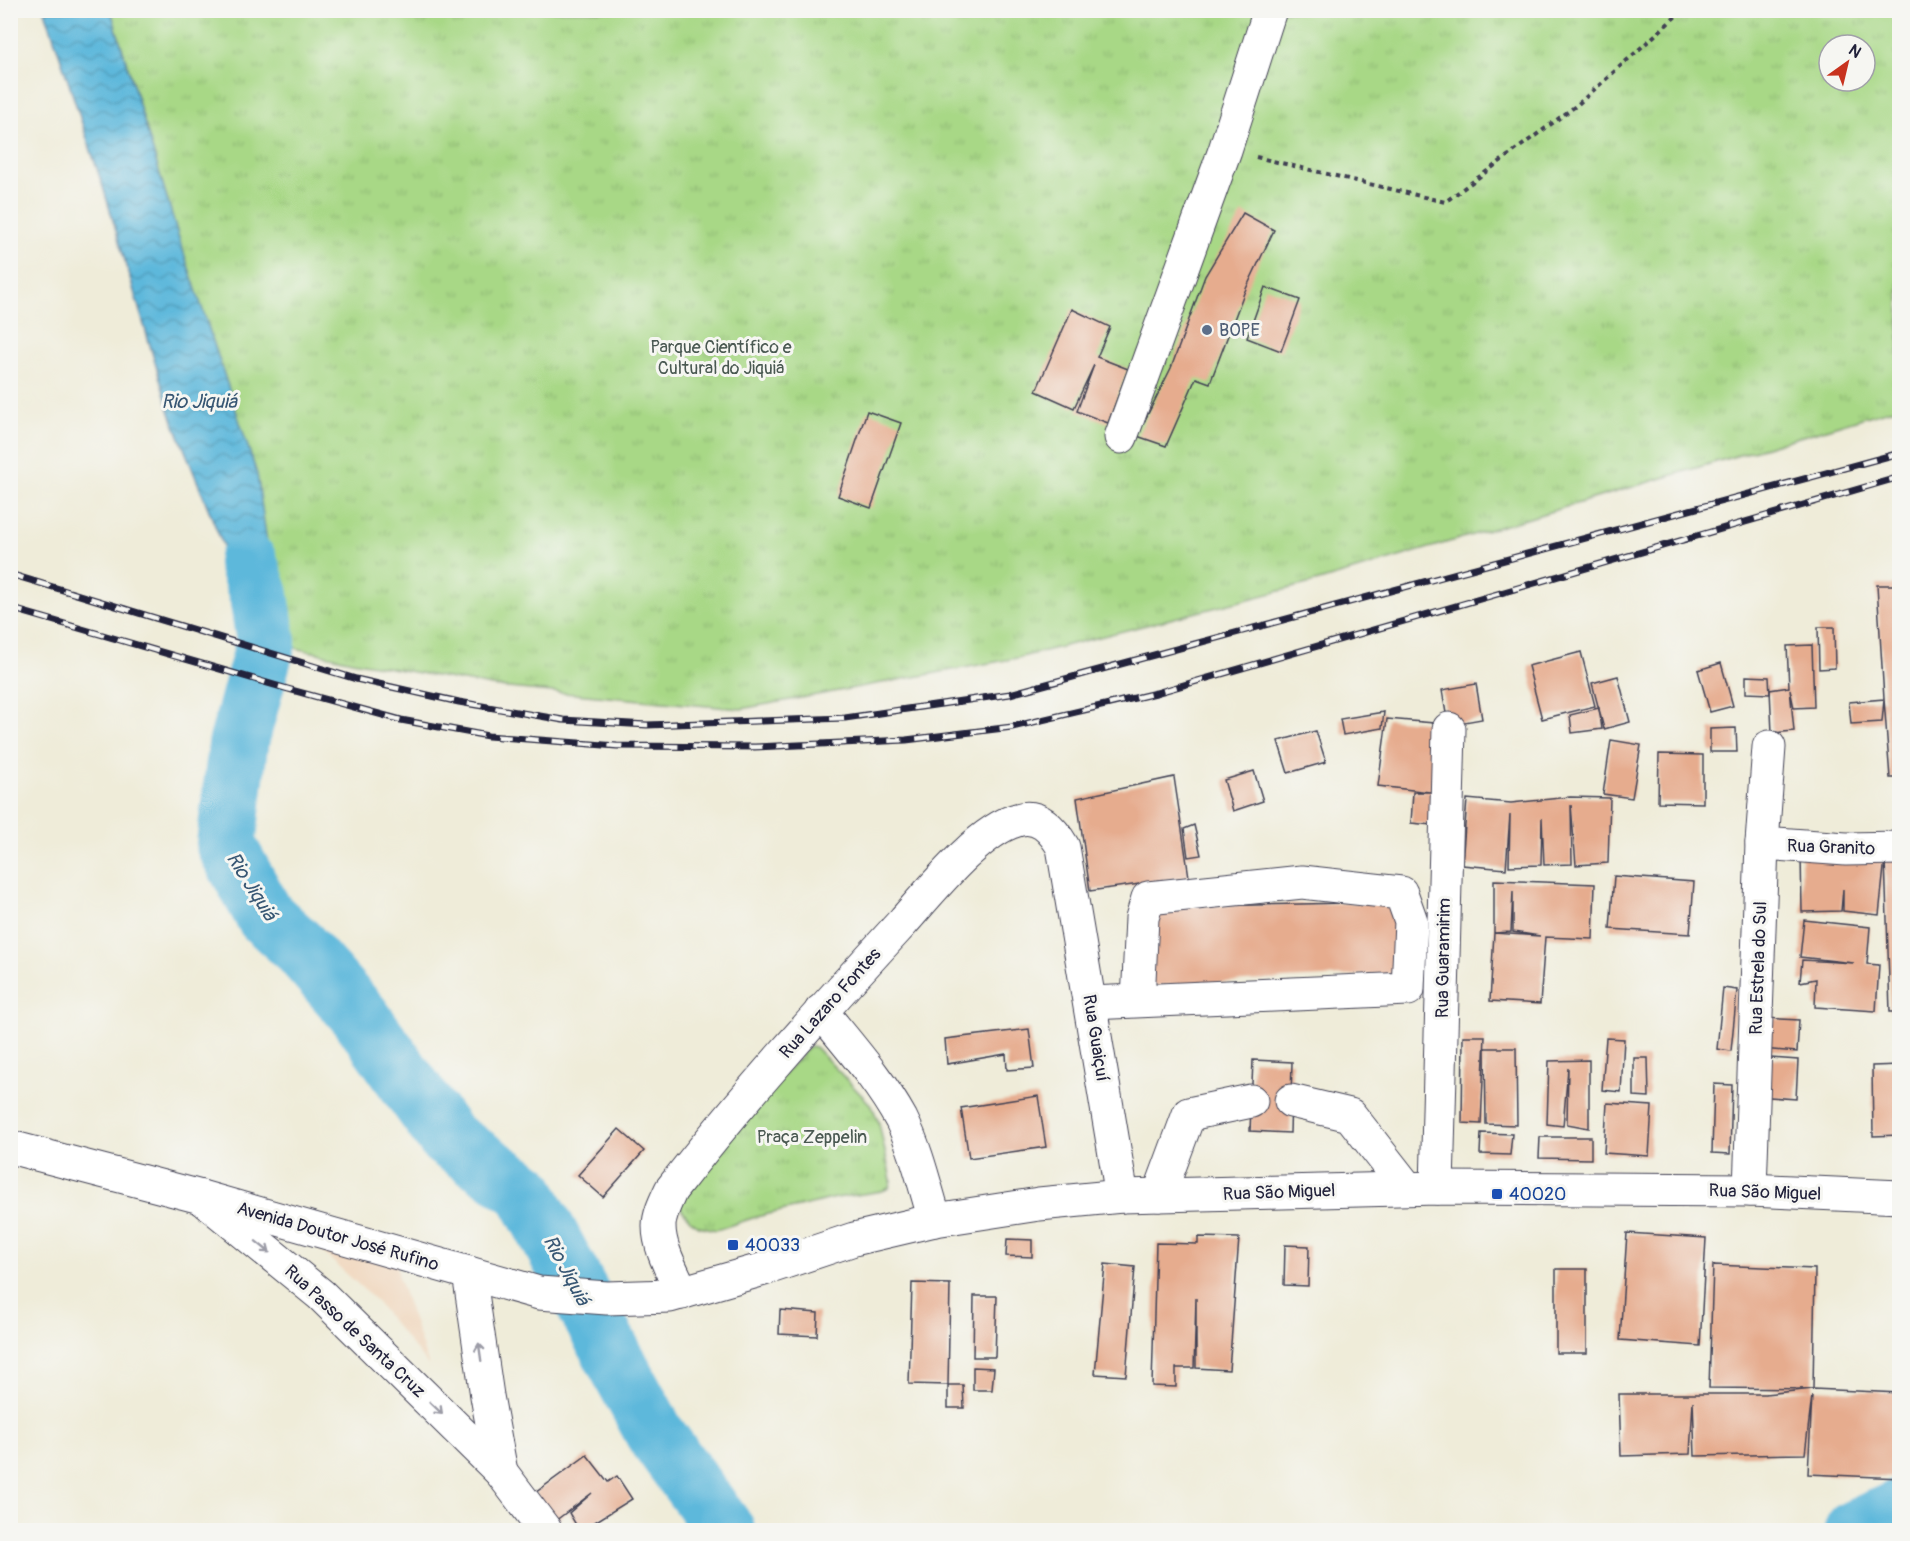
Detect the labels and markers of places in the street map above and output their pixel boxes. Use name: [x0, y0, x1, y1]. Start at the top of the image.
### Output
place label: BOPE: [1219, 319, 1260, 342]
marker: BOPE: [1200, 323, 1214, 337]
place label: 40020: [1509, 1183, 1566, 1206]
marker: 40020: [1490, 1187, 1504, 1201]
place label: 40033: [745, 1234, 800, 1257]
marker: 40033: [726, 1238, 740, 1252]

